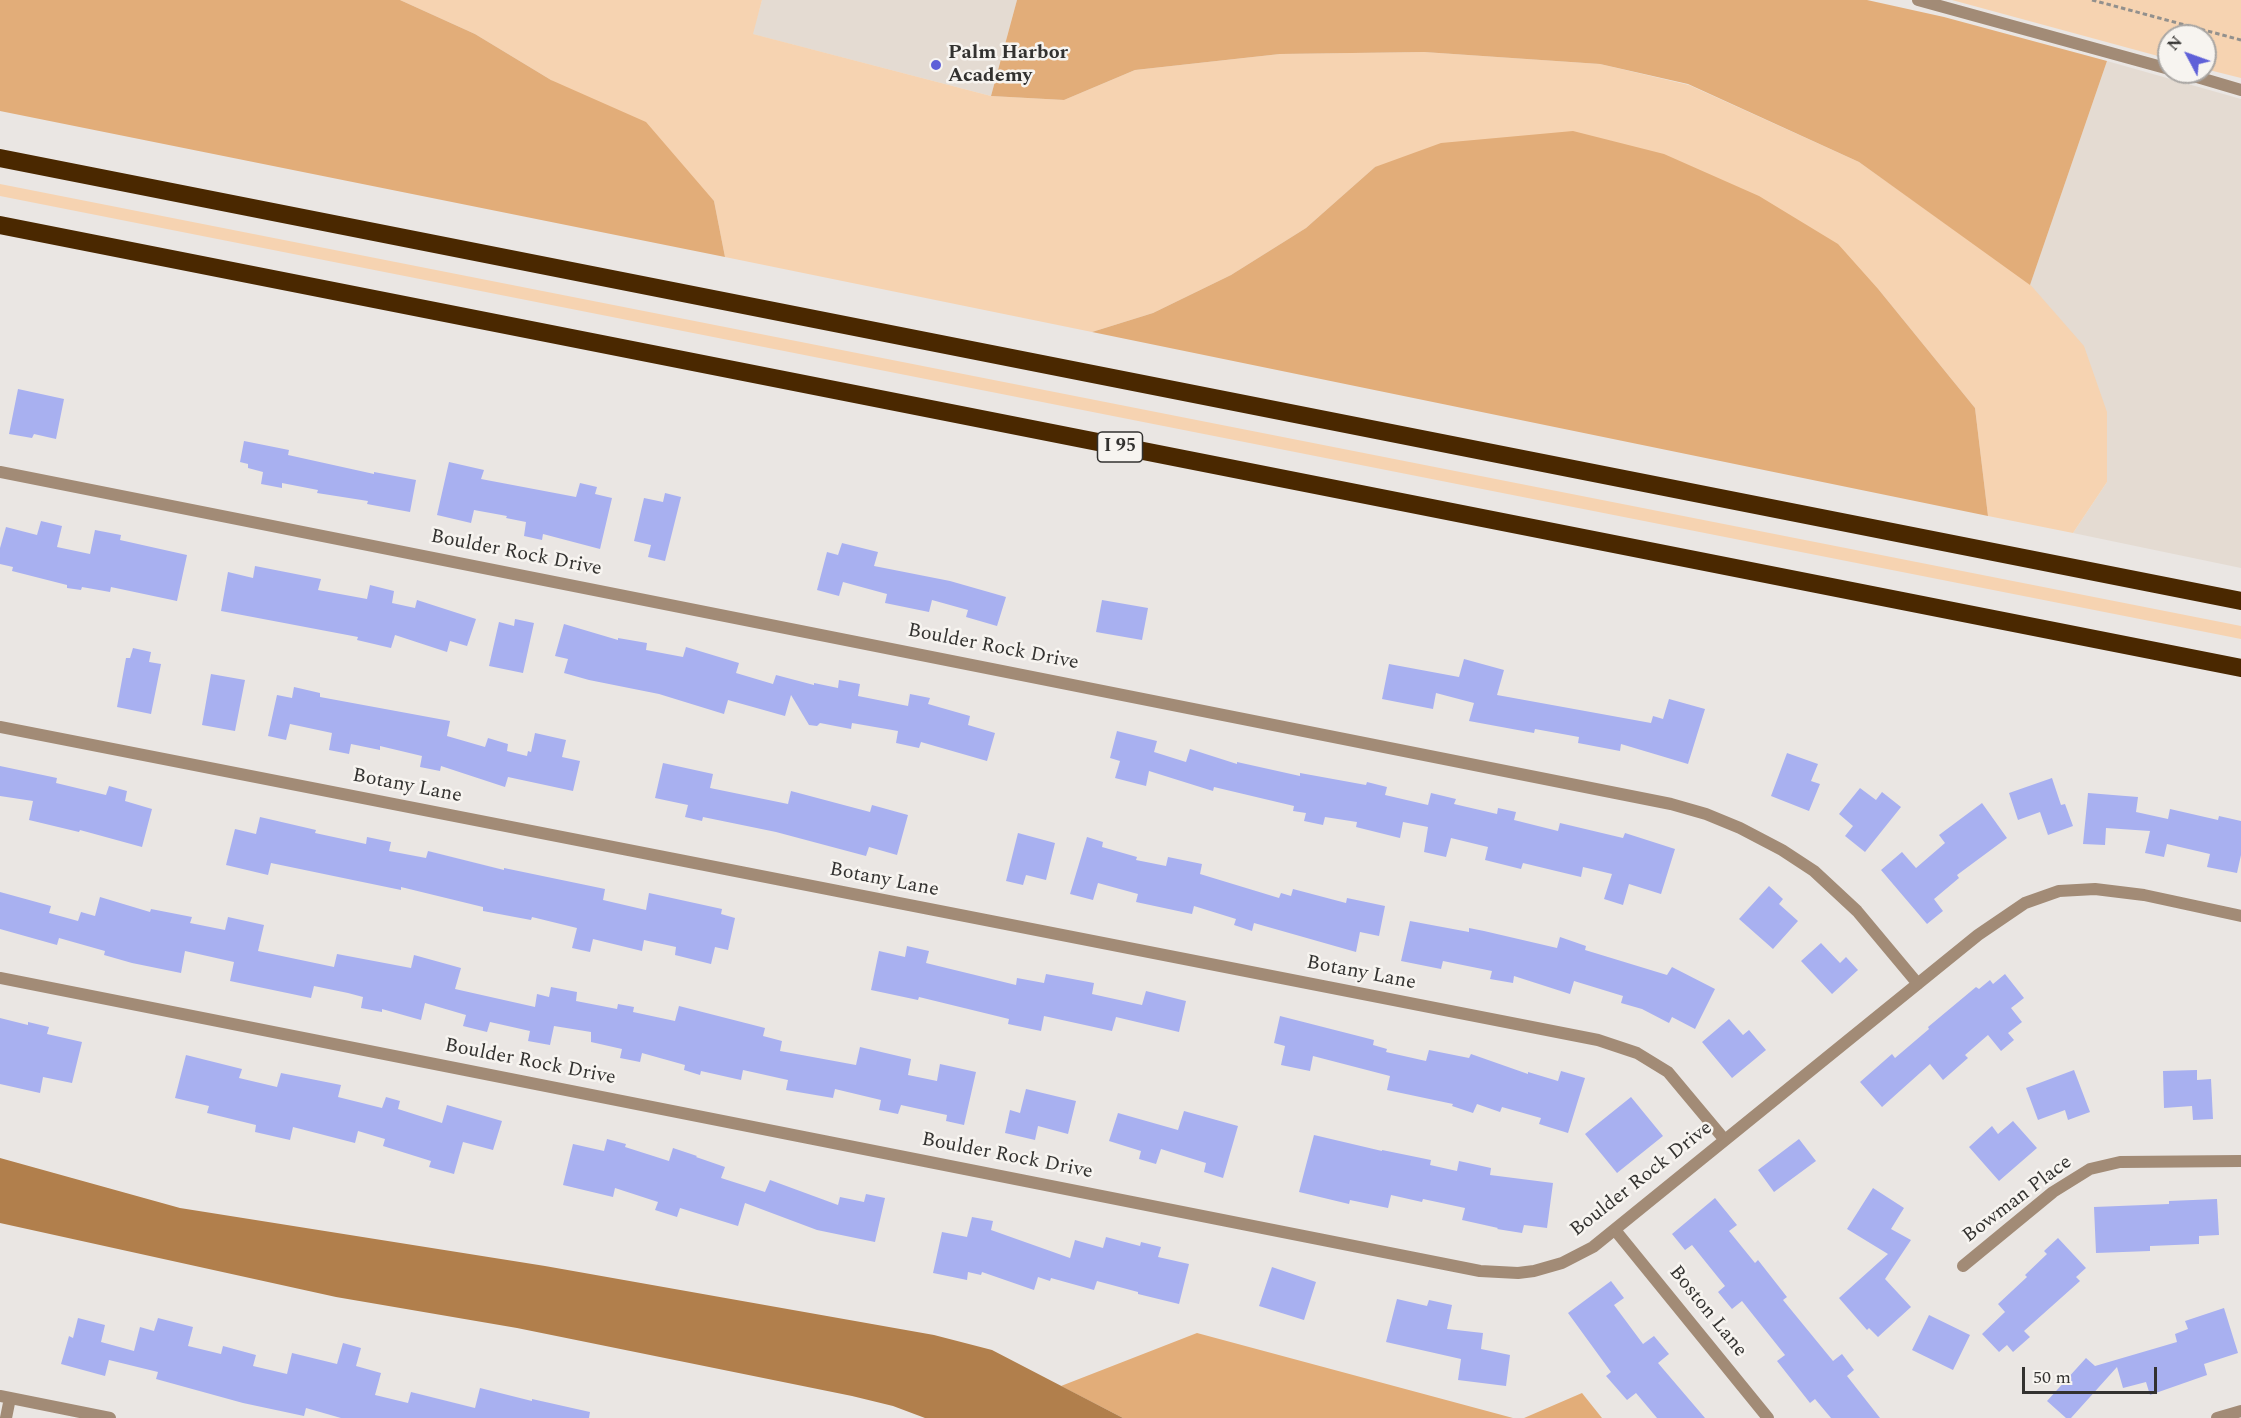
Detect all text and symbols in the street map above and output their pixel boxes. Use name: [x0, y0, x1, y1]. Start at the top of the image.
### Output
north arrow: [2157, 24, 2217, 84]
text: N: [2162, 31, 2188, 56]
place label: Palm Harbor Academy: [948, 42, 1068, 89]
marker: Palm Harbor Academy: [929, 58, 943, 72]
road number: I 95: [1098, 432, 1142, 462]
street label: Boulder Rock Drive: [428, 526, 604, 582]
street label: Boulder Rock Drive: [905, 620, 1081, 676]
street label: Botany Lane: [350, 765, 464, 809]
street label: Botany Lane: [827, 859, 941, 903]
street label: Botany Lane: [1304, 952, 1418, 996]
street label: Boulder Rock Drive: [442, 1035, 618, 1091]
street label: Boulder Rock Drive: [1566, 1117, 1718, 1243]
street label: Boulder Rock Drive: [919, 1129, 1095, 1185]
street label: Bowman Place: [1959, 1151, 2077, 1249]
street label: Boston Lane: [1663, 1261, 1751, 1363]
scale bar: [2025, 1355, 2160, 1393]
text: 50 m: [2033, 1364, 2071, 1391]

